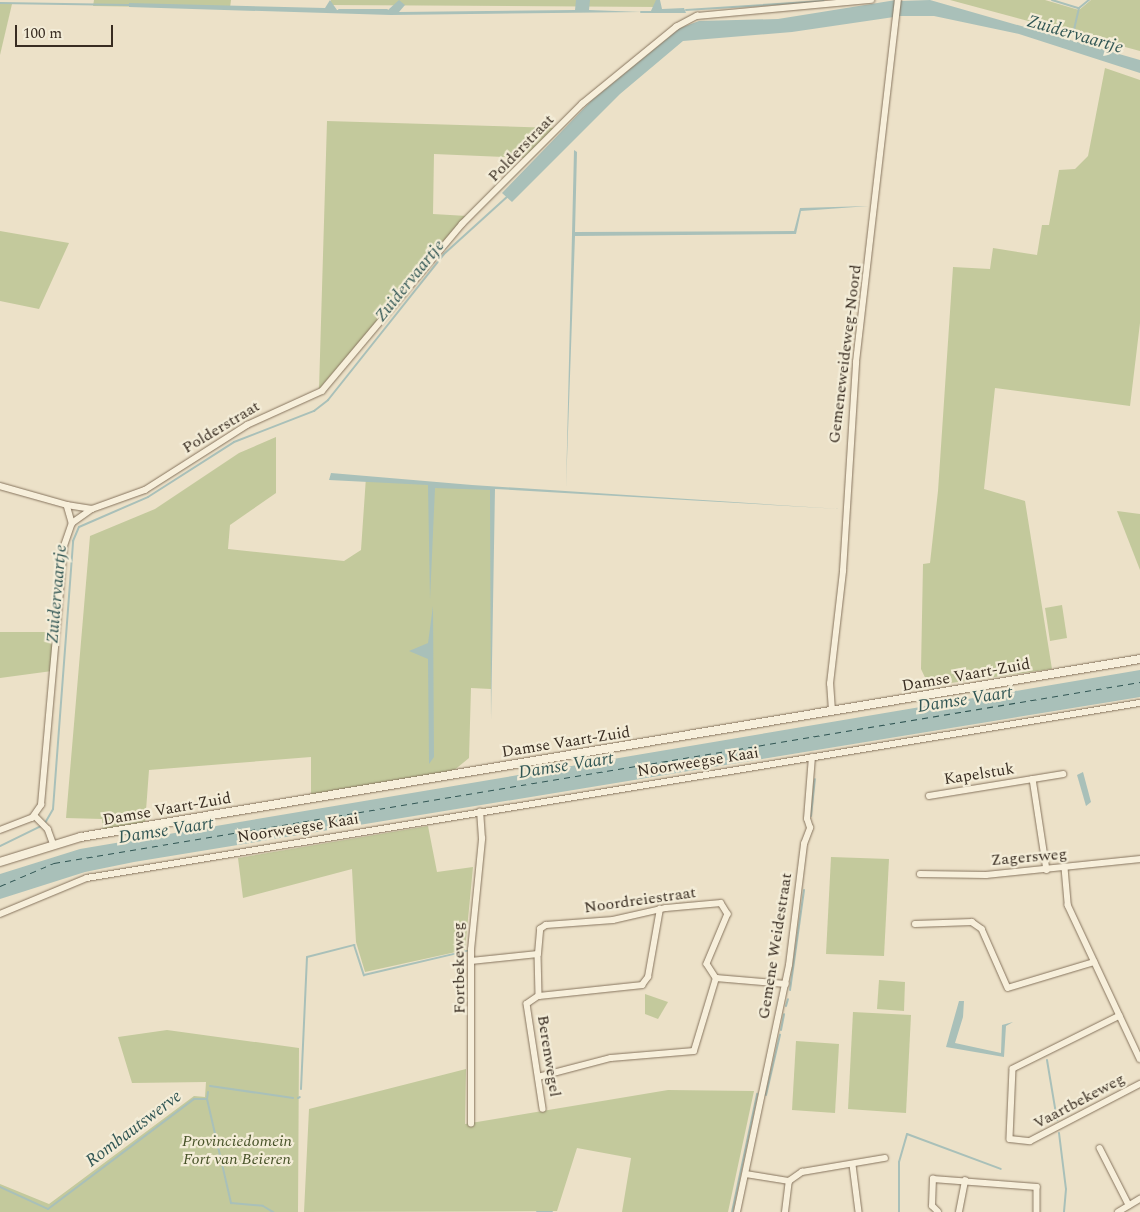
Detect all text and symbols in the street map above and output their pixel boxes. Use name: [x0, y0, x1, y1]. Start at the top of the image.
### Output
water label: Zuidervaartje: [1024, 11, 1126, 59]
scale bar: [18, 15, 115, 47]
text: 100 m: [23, 22, 62, 45]
street label: Polderstraat: [484, 110, 558, 186]
water label: Zuidervaartje: [370, 236, 450, 326]
street label: Gemeneweideweg-Noord: [825, 264, 865, 444]
street label: Polderstraat: [179, 396, 263, 458]
water label: Zuidervaartje: [42, 544, 72, 644]
street label: Damse Vaart-Zuid: [900, 654, 1032, 696]
water label: Damse Vaart: [916, 682, 1014, 718]
street label: Damse Vaart-Zuid: [500, 722, 632, 762]
street label: Noorweegse Kaai: [636, 743, 760, 781]
water label: Damse Vaart: [517, 748, 615, 784]
street label: Kapelstuk: [942, 759, 1016, 789]
street label: Damse Vaart-Zuid: [101, 788, 233, 830]
street label: Noorweegse Kaai: [236, 809, 360, 847]
water label: Damse Vaart: [117, 813, 215, 849]
street label: Zagersweg: [990, 844, 1068, 870]
street label: Gemene Weidestraat: [754, 872, 796, 1020]
street label: Noordreiestraat: [583, 883, 697, 917]
street label: Fortbekeweg: [449, 922, 469, 1014]
street label: Berenwegel: [533, 1014, 565, 1098]
street label: Vaartbekeweg: [1030, 1069, 1128, 1133]
water label: Rombautswerve: [82, 1086, 186, 1172]
park label: Provinciedomein Fort van Beieren: [182, 1131, 292, 1169]

